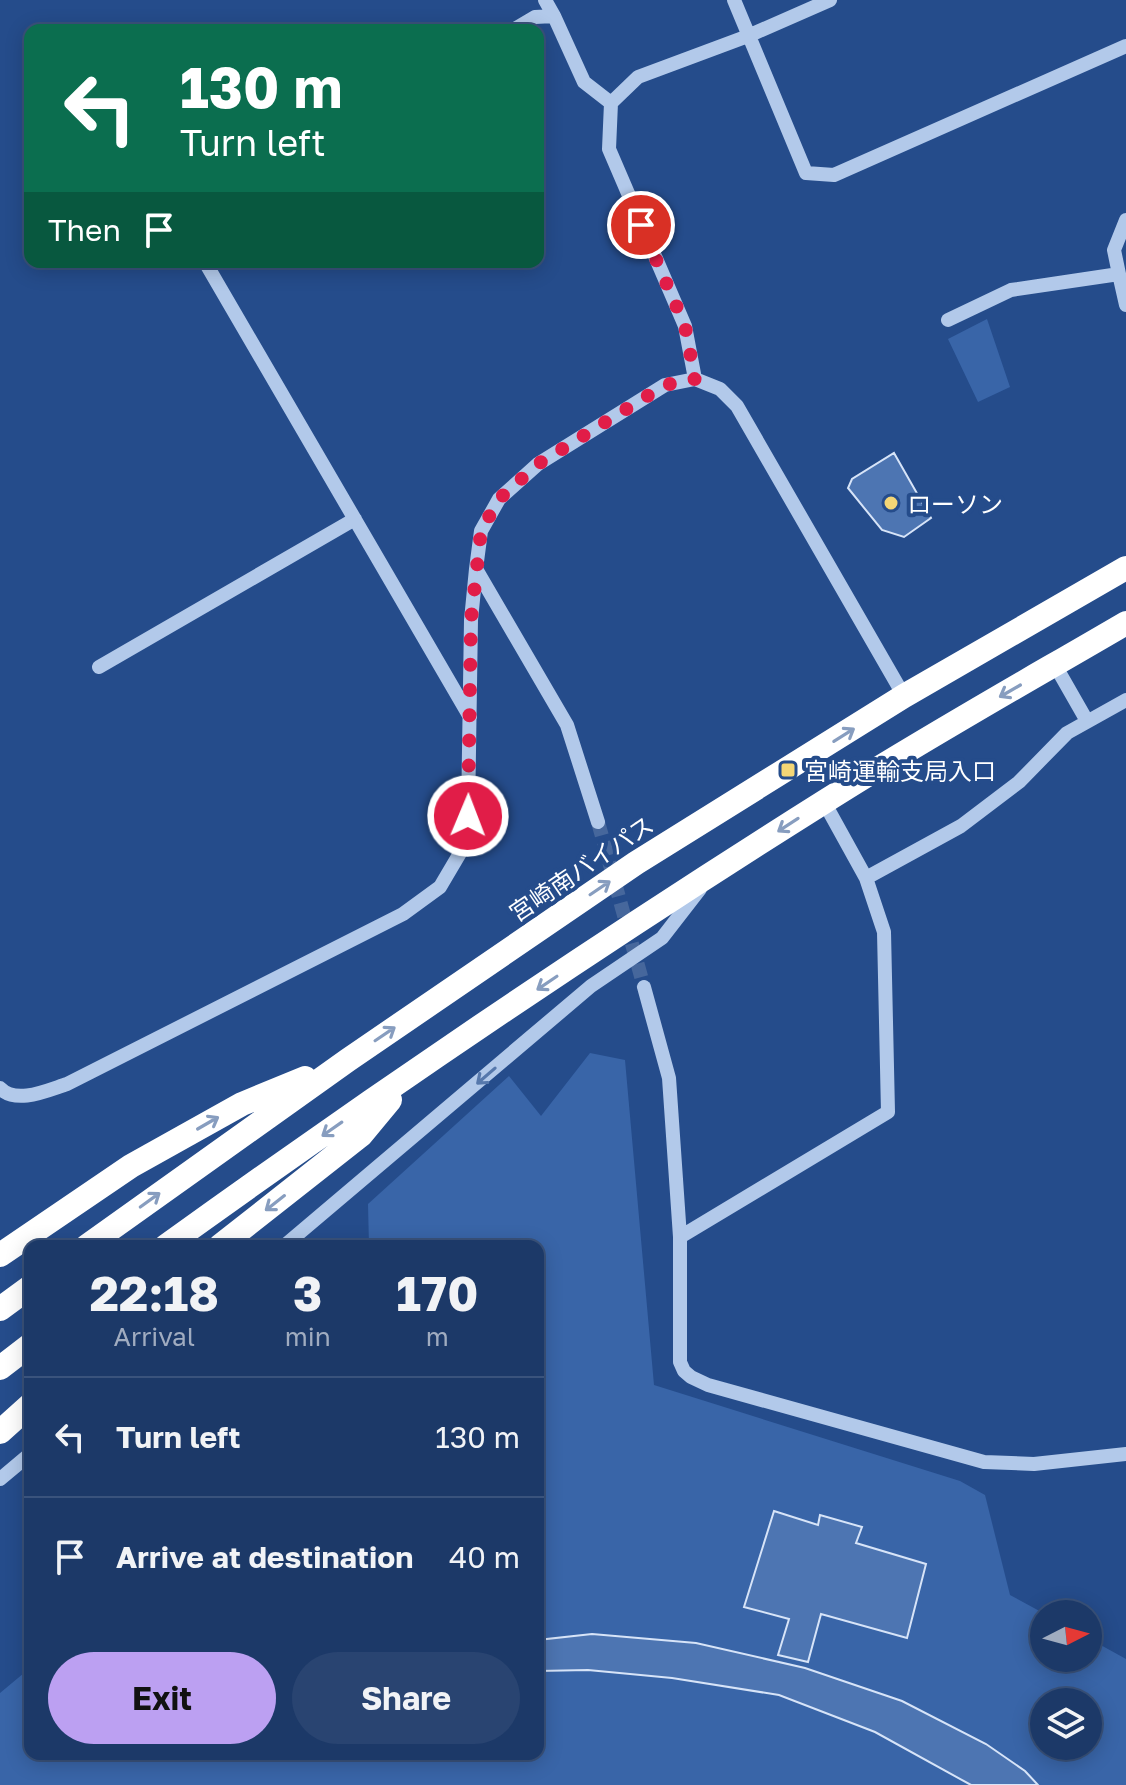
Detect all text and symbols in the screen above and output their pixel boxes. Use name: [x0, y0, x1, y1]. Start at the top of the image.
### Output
text: 130 m: [180, 53, 342, 120]
icon: left: [48, 56, 152, 160]
text: Turn left: [180, 121, 326, 164]
pin: [607, 191, 675, 259]
icon: arrive: [619, 203, 663, 247]
icon: arrive: [137, 208, 181, 252]
text: Then: [48, 212, 121, 248]
place label: ローソン: [907, 489, 1003, 518]
marker: ローソン: [882, 494, 900, 512]
one-way arrow: [999, 684, 1023, 699]
one-way arrow: [832, 726, 854, 743]
place label: 宮崎運輸支局入口: [804, 756, 996, 785]
marker: 宮崎運輸支局入口: [779, 761, 797, 779]
position arrow: [426, 774, 510, 858]
street label: 宮崎南バイパス: [503, 809, 659, 927]
one-way arrow: [777, 818, 800, 834]
one-way arrow: [588, 879, 610, 896]
one-way arrow: [537, 975, 559, 992]
one-way arrow: [374, 1026, 396, 1042]
one-way arrow: [477, 1067, 497, 1085]
one-way arrow: [195, 1115, 219, 1130]
one-way arrow: [322, 1121, 344, 1137]
one-way arrow: [138, 1192, 160, 1208]
one-way arrow: [265, 1194, 286, 1211]
text: 22:18: [90, 1264, 219, 1322]
text: 3: [293, 1264, 322, 1322]
text: 170: [396, 1264, 478, 1322]
text: Arrival: [114, 1321, 195, 1352]
text: min: [285, 1321, 331, 1352]
text: m: [426, 1321, 449, 1352]
icon: left: [48, 1415, 92, 1459]
text: Turn left: [116, 1419, 241, 1455]
text: 130 m: [435, 1419, 520, 1455]
icon: arrive: [48, 1535, 92, 1579]
text: Arrive at destination: [116, 1539, 413, 1575]
text: 40 m: [449, 1539, 520, 1575]
north arrow: [1030, 1600, 1102, 1672]
map controls: [1030, 1600, 1102, 1760]
button: Exit: [48, 1652, 276, 1744]
button: Share: [292, 1652, 520, 1744]
button: layers: [1030, 1688, 1102, 1760]

